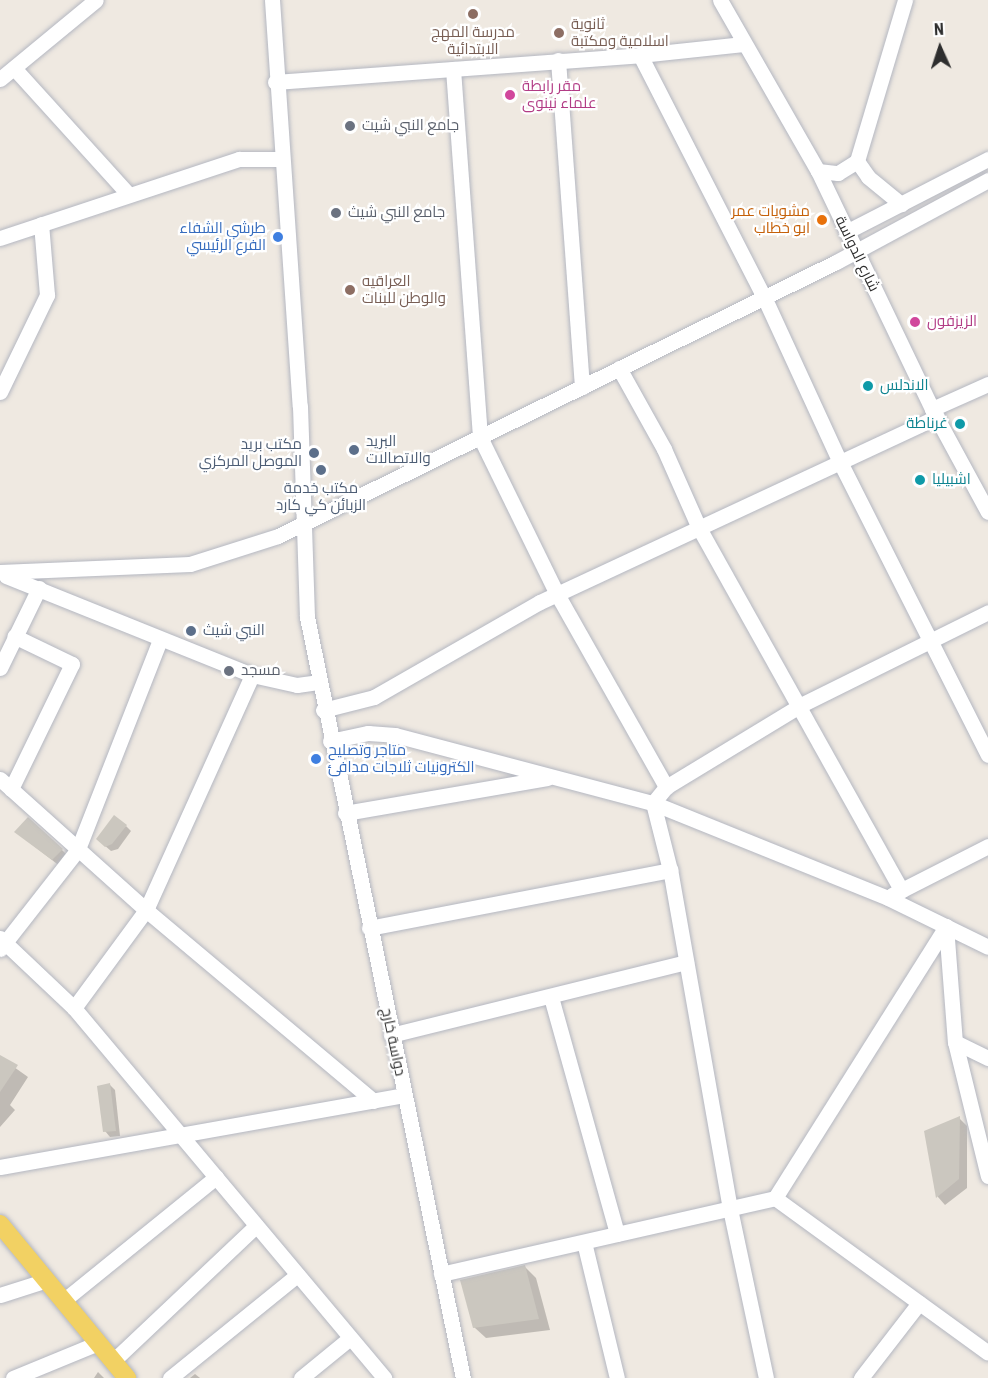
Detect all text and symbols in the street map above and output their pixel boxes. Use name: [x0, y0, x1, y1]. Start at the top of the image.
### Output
marker: مدرسة المهج الابتدائية: [466, 7, 480, 21]
place label: ثانوية اسلامية ومكتبة: [571, 15, 669, 50]
north arrow: [910, 18, 970, 78]
text: N: [934, 20, 944, 39]
place label: مدرسة المهج الابتدائية: [431, 23, 515, 58]
marker: ثانوية اسلامية ومكتبة: [552, 26, 566, 40]
place label: مقر رابطة علماء نينوى: [522, 77, 597, 112]
marker: مقر رابطة علماء نينوى: [503, 88, 517, 102]
place label: جامع النبي شيت: [362, 117, 459, 135]
marker: جامع النبي شيت: [343, 119, 357, 133]
place label: مشويات عمر ابو خطاب: [732, 202, 810, 237]
place label: جامع النبي شيث: [348, 204, 445, 222]
marker: جامع النبي شيث: [329, 206, 343, 220]
marker: مشويات عمر ابو خطاب: [815, 213, 829, 227]
street label: شارع الدواسة: [831, 213, 883, 295]
place label: طرشي الشفاء الفرع الرئيسي: [179, 219, 266, 254]
marker: طرشي الشفاء الفرع الرئيسي: [271, 230, 285, 244]
place label: العراقيه والوطن للبنات: [362, 272, 446, 307]
marker: العراقيه والوطن للبنات: [343, 283, 357, 297]
place label: الزيزفون: [927, 313, 977, 331]
marker: الزيزفون: [908, 315, 922, 329]
place label: الاندلس: [880, 377, 929, 395]
marker: الاندلس: [861, 379, 875, 393]
place label: غرناطة: [906, 415, 948, 433]
marker: غرناطة: [953, 417, 967, 431]
place label: البريد والاتصالات: [366, 432, 431, 467]
place label: مكتب بريد الموصل المركزي: [199, 435, 302, 470]
marker: البريد والاتصالات: [347, 443, 361, 457]
marker: مكتب بريد الموصل المركزي: [307, 446, 321, 460]
marker: مكتب خدمة الزبائن كي كارد: [314, 463, 328, 477]
place label: اشبيليا: [932, 471, 971, 489]
marker: اشبيليا: [913, 473, 927, 487]
place label: مكتب خدمة الزبائن كي كارد: [276, 479, 366, 514]
place label: النبي شيث: [203, 622, 265, 640]
marker: النبي شيث: [184, 624, 198, 638]
place label: مسجد: [241, 662, 281, 680]
marker: مسجد: [222, 664, 236, 678]
place label: متاجر وتصليح الكترونيات ثلاجات مدافئ: [328, 741, 474, 776]
marker: متاجر وتصليح الكترونيات ثلاجات مدافئ: [309, 752, 323, 766]
street label: دواسة خارج: [377, 1006, 409, 1078]

